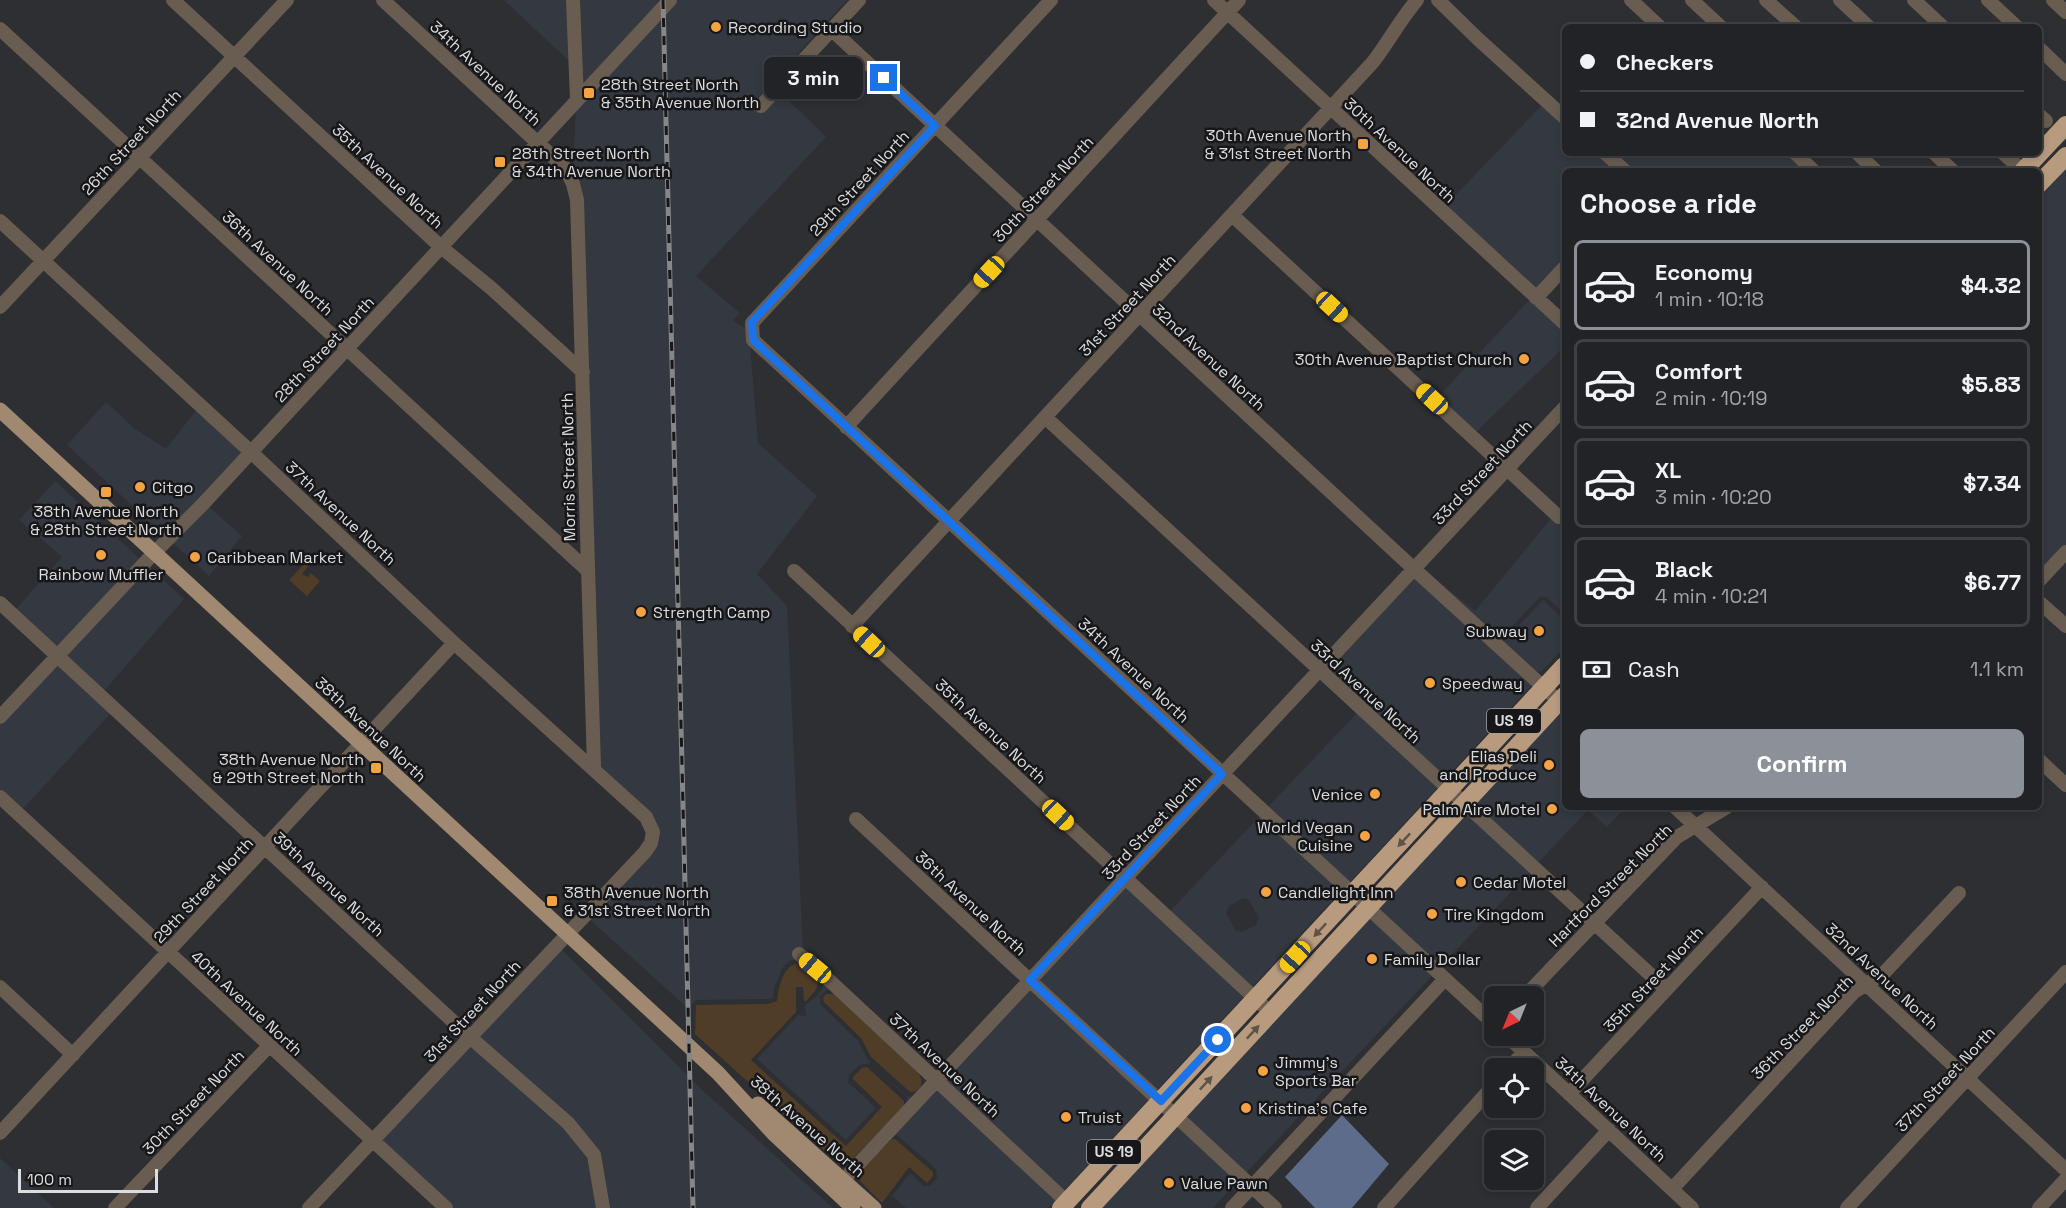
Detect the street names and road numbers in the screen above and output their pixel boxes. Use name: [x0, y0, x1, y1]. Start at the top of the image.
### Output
street label: 34th Avenue North: [425, 16, 546, 131]
street label: 26th Street North: [77, 85, 186, 200]
street label: 30th Avenue North: [1339, 93, 1460, 208]
street label: 35th Avenue North: [328, 119, 448, 233]
street label: 29th Street North: [805, 126, 914, 241]
street label: 30th Street North: [989, 132, 1098, 247]
street label: 36th Avenue North: [218, 206, 338, 320]
street label: 31st Street North: [1074, 250, 1180, 361]
street label: 28th Street North: [270, 292, 379, 407]
street label: 32nd Avenue North: [1148, 299, 1270, 415]
street label: Morris Street North: [557, 392, 580, 542]
street label: 33rd Street North: [1428, 415, 1536, 529]
street label: 37th Avenue North: [281, 457, 401, 570]
street label: 34th Avenue North: [1073, 613, 1194, 728]
street label: 33rd Avenue North: [1306, 635, 1425, 748]
street label: 38th Avenue North: [310, 672, 431, 787]
street label: 35th Avenue North: [931, 674, 1051, 788]
road number: US 19: [1487, 709, 1541, 733]
street label: 33rd Street North: [1097, 770, 1205, 884]
street label: Hartford Street North: [1544, 819, 1676, 951]
street label: 39th Avenue North: [269, 827, 389, 941]
street label: 29th Street North: [149, 833, 258, 948]
street label: 36th Avenue North: [911, 846, 1031, 960]
street label: 32nd Avenue North: [1821, 918, 1943, 1034]
street label: 35th Street North: [1599, 922, 1708, 1037]
street label: 40th Avenue North: [186, 946, 307, 1061]
street label: 31st Street North: [419, 956, 525, 1067]
street label: 36th Street North: [1747, 971, 1858, 1084]
street label: 37th Avenue North: [885, 1009, 1005, 1122]
street label: 37th Street North: [1891, 1022, 2000, 1136]
street label: 30th Street North: [138, 1045, 249, 1159]
street label: 34th Avenue North: [1550, 1052, 1671, 1167]
street label: 38th Avenue North: [746, 1071, 869, 1182]
road number: US 19: [1087, 1140, 1141, 1164]

